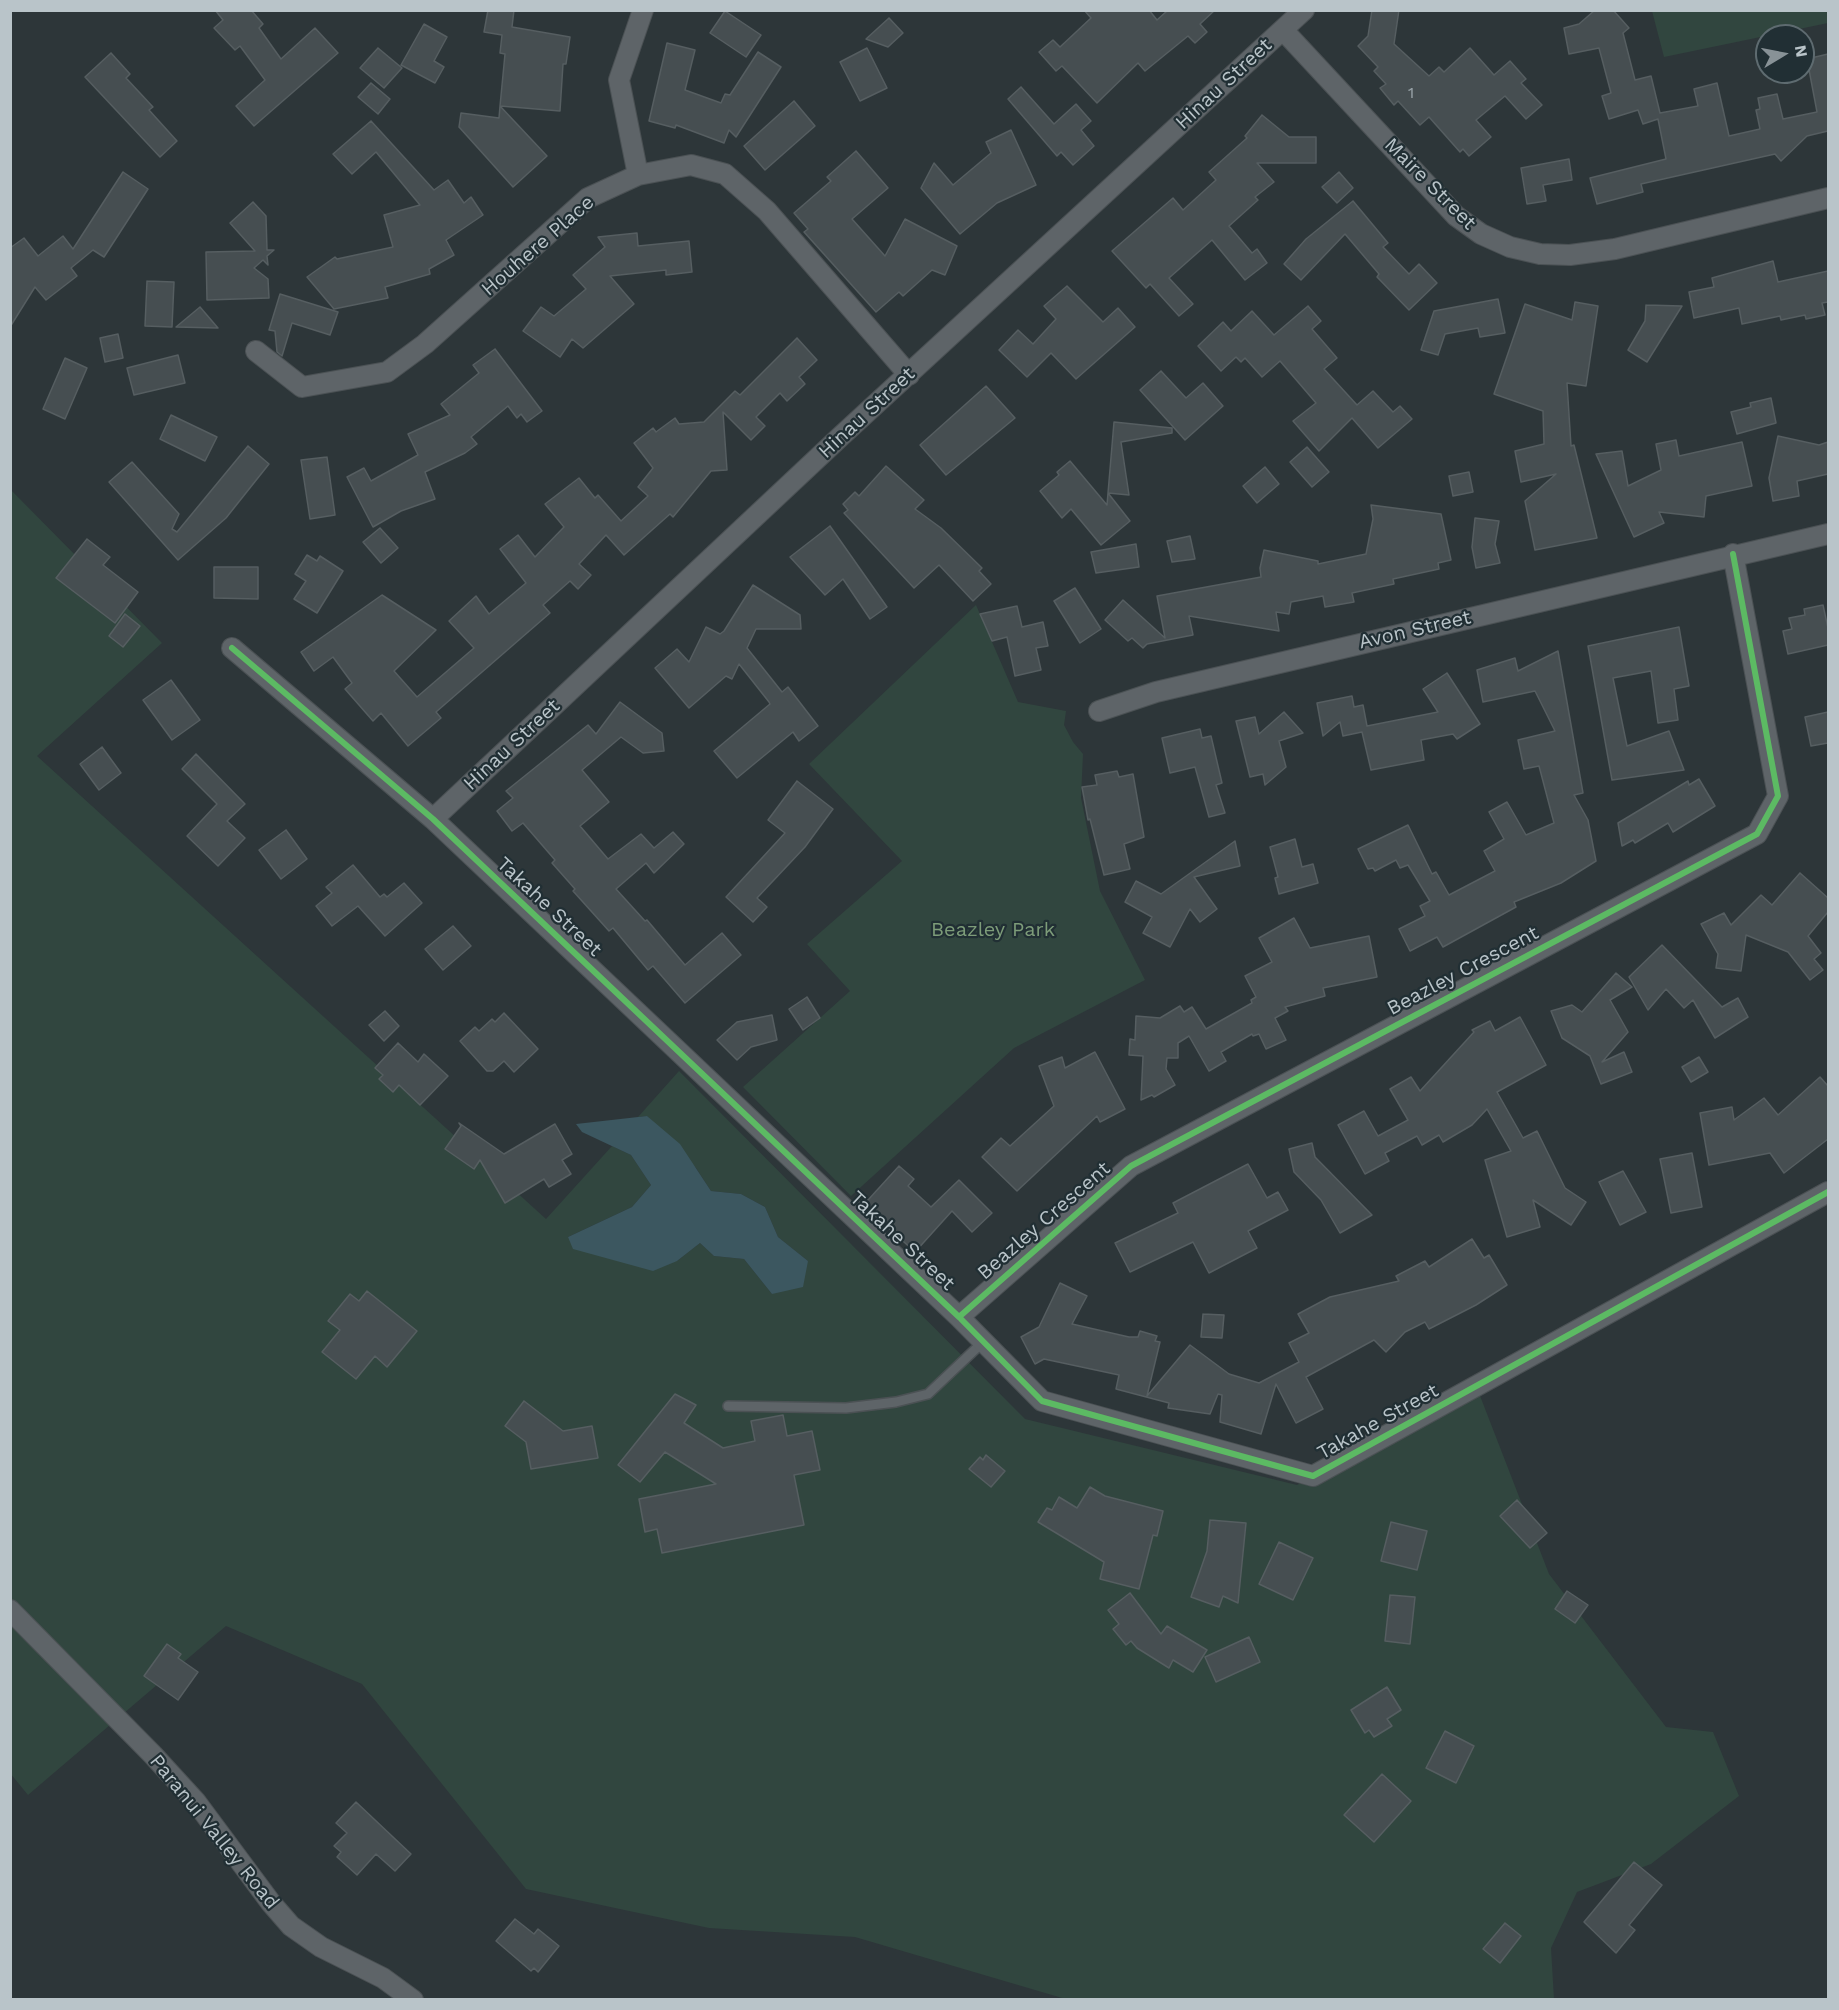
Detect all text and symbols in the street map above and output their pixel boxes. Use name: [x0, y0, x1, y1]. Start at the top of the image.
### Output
north arrow: [1755, 24, 1815, 84]
street label: Hinau Street: [1171, 33, 1277, 135]
text: N: [1791, 44, 1812, 59]
house number: 1: [1408, 83, 1414, 103]
street label: Maire Street: [1379, 133, 1481, 235]
street label: Houhere Place: [477, 191, 599, 301]
street label: Hinau Street: [814, 362, 920, 464]
street label: Avon Street: [1357, 605, 1473, 655]
street label: Hinau Street: [459, 694, 565, 796]
street label: Takahe Street: [492, 852, 606, 962]
park label: Beazley Park: [931, 918, 1055, 942]
street label: Beazley Crescent: [1383, 921, 1543, 1021]
street label: Beazley Crescent: [973, 1157, 1115, 1285]
street label: Takahe Street: [845, 1186, 959, 1296]
street label: Takahe Street: [1313, 1379, 1443, 1465]
street label: Paranui Valley Road: [144, 1750, 284, 1914]

